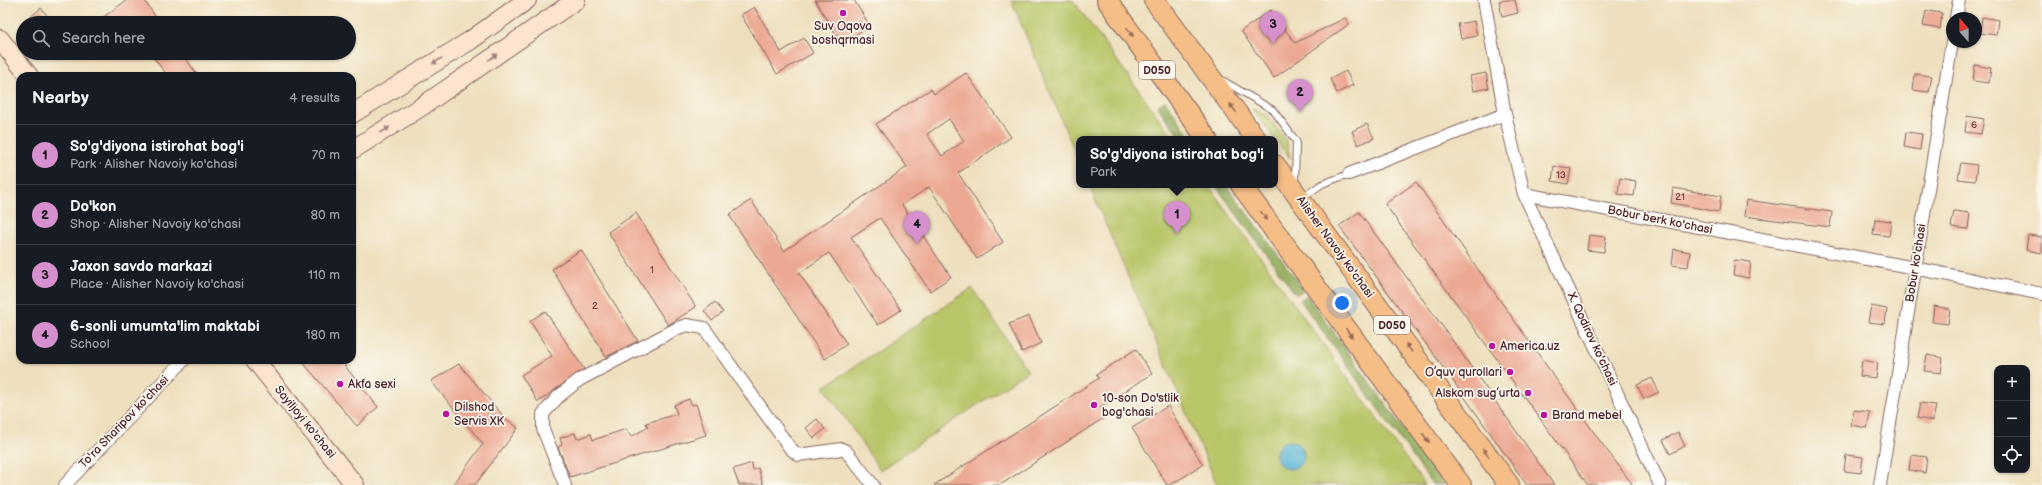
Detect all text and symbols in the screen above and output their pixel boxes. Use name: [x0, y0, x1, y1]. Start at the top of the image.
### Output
marker: Suv Oqova boshqrmasi: [838, 8, 848, 18]
pin: 3: [1260, 11, 1286, 44]
north arrow: [1946, 12, 1982, 48]
search box: [16, 16, 356, 60]
place label: Suv Oqova boshqrmasi: [812, 19, 875, 48]
one-way arrow: [1126, 26, 1134, 37]
icon: search: [30, 27, 52, 49]
text: Search here: [62, 29, 145, 48]
one-way arrow: [488, 53, 498, 61]
one-way arrow: [432, 57, 442, 65]
road number: D050: [1139, 61, 1175, 79]
pin: 2: [1287, 79, 1313, 112]
text: Nearby: [32, 88, 89, 108]
text: 4 results: [290, 90, 340, 106]
one-way arrow: [1229, 102, 1237, 113]
house number: 6: [1971, 119, 1977, 131]
one-way arrow: [379, 126, 391, 133]
popup: [1076, 136, 1278, 188]
text: So'g'diyona istirohat bog'i: [70, 137, 244, 156]
text: So'g'diyona istirohat bog'i: [1090, 145, 1264, 164]
text: 1: [42, 147, 48, 163]
text: 70 m: [312, 147, 340, 163]
text: Park · Alisher Navoiy ko'chasi: [70, 156, 237, 172]
text: Park: [1090, 164, 1116, 180]
house number: 13: [1556, 169, 1566, 181]
house number: 21: [1675, 191, 1685, 203]
street label: Alisher Navoiy ko'chasi: [1293, 193, 1377, 301]
text: Do'kon: [70, 197, 116, 216]
pin: 1: [1164, 201, 1190, 234]
street label: Bobur berk ko'chasi: [1606, 202, 1714, 238]
text: 2: [41, 207, 49, 223]
text: 80 m: [311, 207, 340, 223]
pin: 4: [904, 211, 930, 244]
one-way arrow: [1260, 211, 1268, 222]
text: Shop · Alisher Navoiy ko'chasi: [70, 216, 241, 232]
street label: Bobur ko'chasi: [1902, 222, 1930, 303]
text: Jaxon savdo markazi: [70, 257, 212, 276]
house number: 1: [650, 264, 654, 276]
text: 3: [41, 267, 49, 283]
text: 110 m: [308, 267, 340, 283]
text: Place · Alisher Navoiy ko'chasi: [70, 276, 244, 292]
street label: X. Qodirov ko'chasi: [1563, 289, 1620, 388]
your location: [1332, 293, 1352, 313]
house number: 2: [592, 300, 598, 312]
road number: D050: [1374, 316, 1410, 334]
text: 6-sonli umumta'lim maktabi: [70, 317, 260, 336]
text: 4: [41, 327, 49, 343]
text: 180 m: [305, 327, 340, 343]
one-way arrow: [1345, 327, 1353, 338]
text: School: [70, 336, 110, 352]
place label: America.uz: [1500, 339, 1560, 354]
marker: America.uz: [1487, 341, 1497, 351]
one-way arrow: [1405, 343, 1413, 354]
place label: O’quv qurollari: [1425, 365, 1502, 380]
map controls: [1994, 365, 2030, 473]
button: +: [1994, 365, 2030, 401]
marker: O’quv qurollari: [1505, 367, 1515, 377]
street label: To'ra Sharipov ko'chasi: [76, 372, 172, 471]
place label: Akfa sexi: [348, 377, 396, 392]
marker: Akfa sexi: [335, 379, 345, 389]
street label: Sayiljoyi ko'chasi: [271, 383, 339, 462]
place label: Alskom sug’urta: [1435, 386, 1520, 401]
marker: Alskom sug’urta: [1523, 388, 1533, 398]
place label: 10-son Do'stlik bog'chasi: [1102, 391, 1179, 420]
place label: Dilshod Servis XK: [454, 400, 505, 429]
marker: 10-son Do'stlik bog'chasi: [1089, 400, 1099, 410]
button: −: [1994, 401, 2030, 437]
place label: Brand mebel: [1552, 408, 1622, 423]
marker: Dilshod Servis XK: [441, 409, 451, 419]
marker: Brand mebel: [1539, 410, 1549, 420]
one-way arrow: [1422, 432, 1430, 443]
button: locate: [1994, 437, 2030, 473]
one-way arrow: [1482, 448, 1490, 459]

